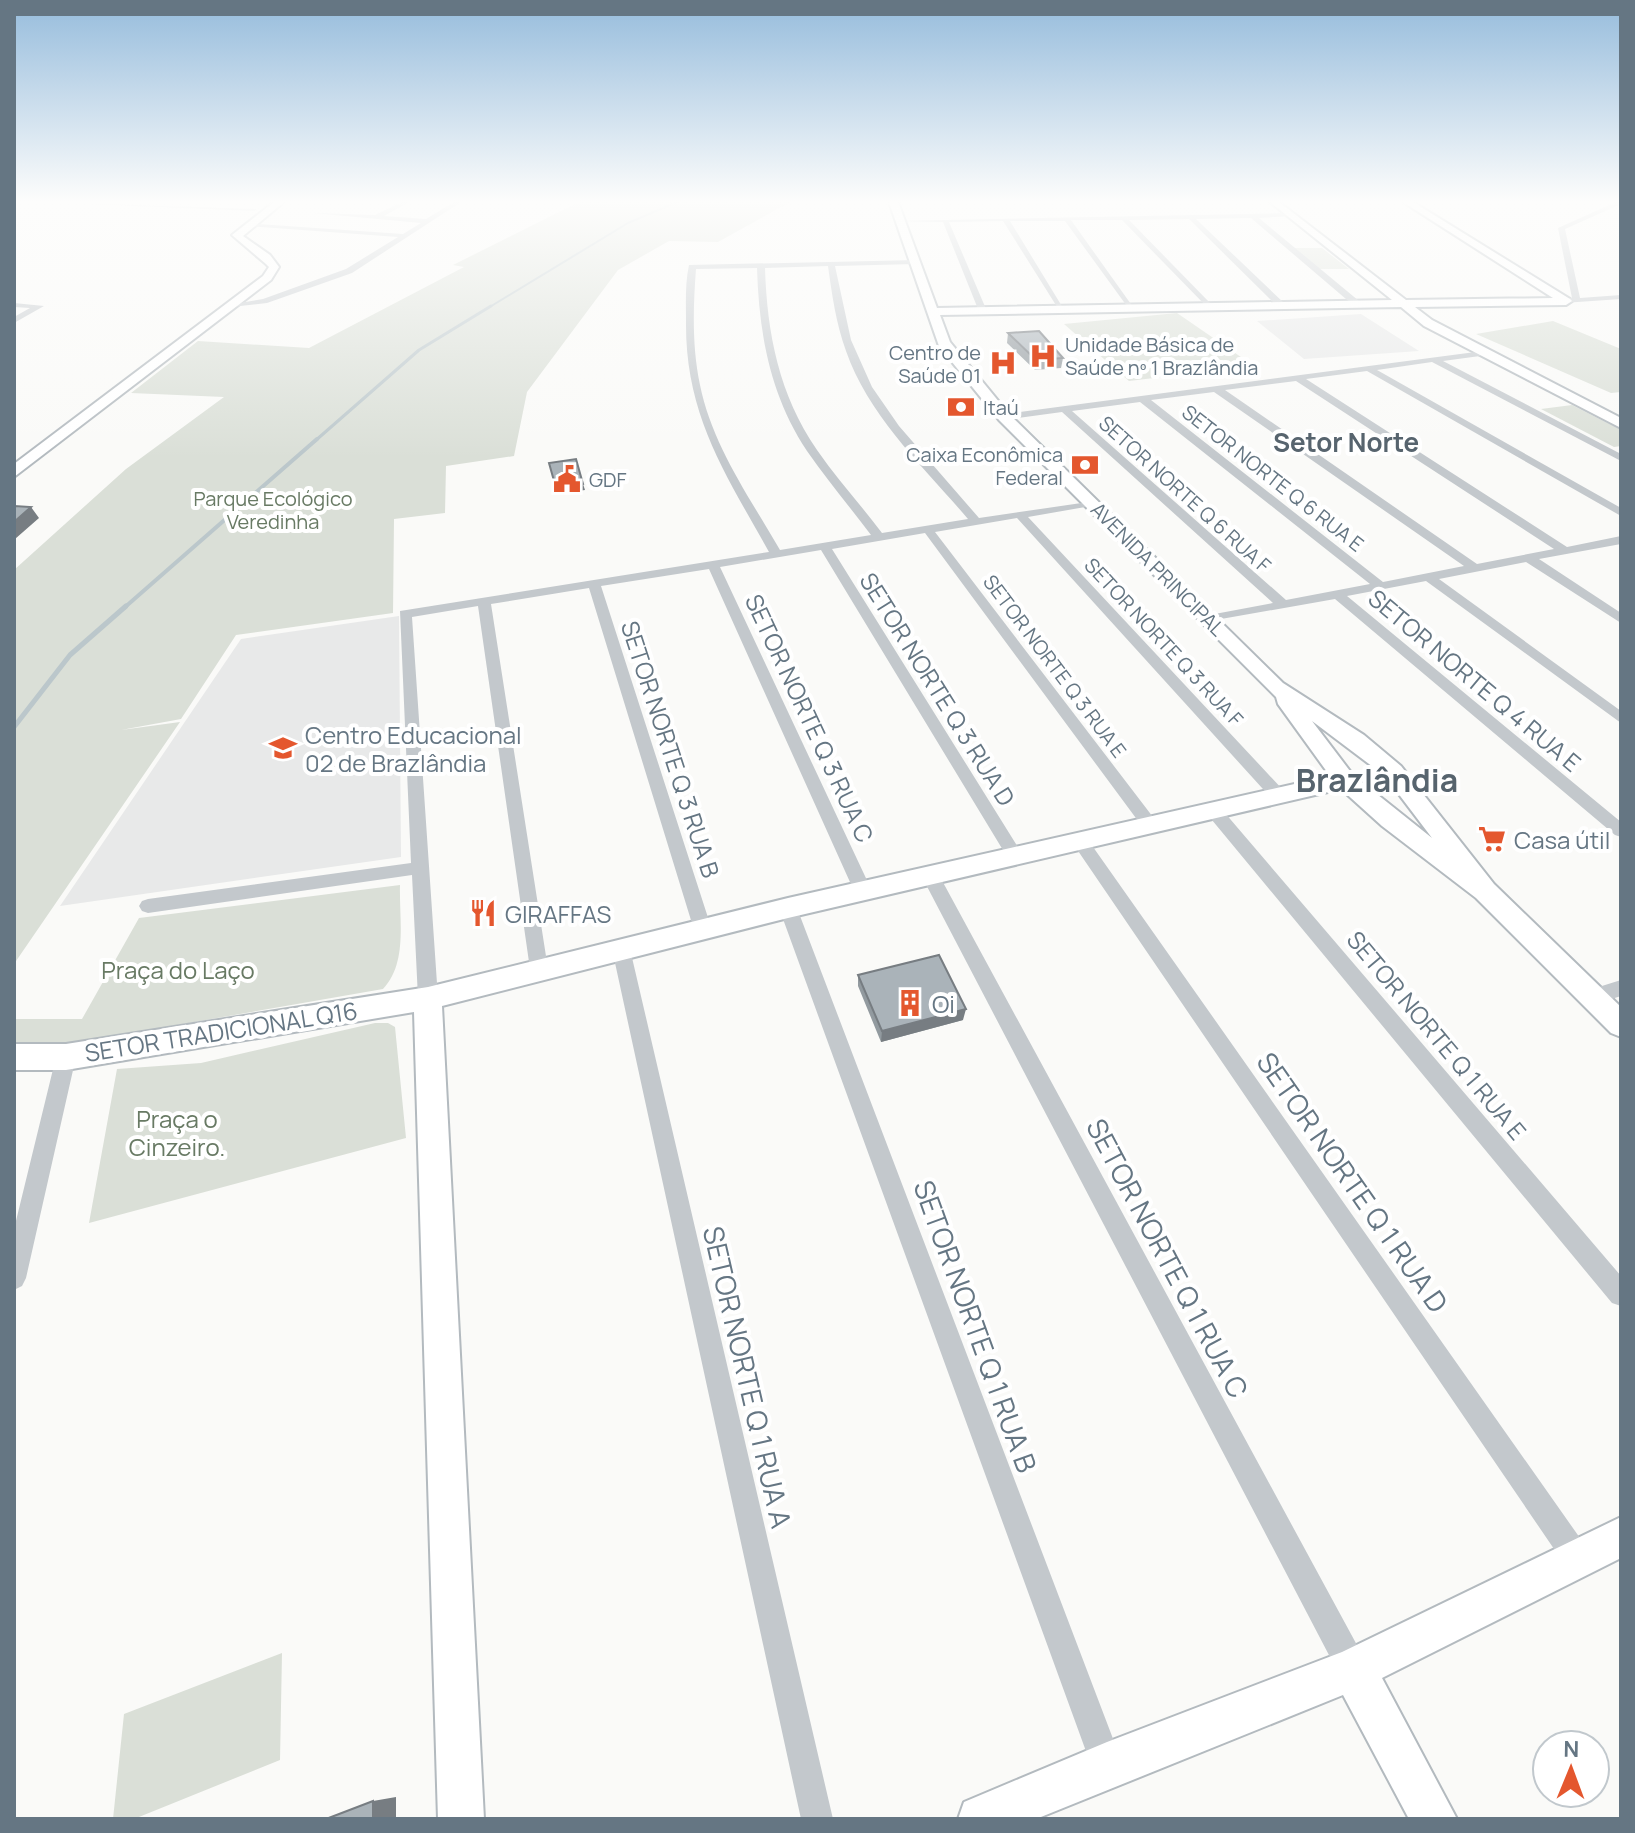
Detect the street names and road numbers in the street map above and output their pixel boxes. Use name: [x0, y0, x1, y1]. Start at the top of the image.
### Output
street label: SETOR NORTE Q 6 RUA E: [1176, 398, 1370, 558]
street label: SETOR NORTE Q 6 RUA F: [1093, 410, 1277, 578]
street label: AVENIDA PRINCIPAL: [1085, 496, 1231, 642]
street label: SETOR NORTE Q 3 RUA F: [1079, 552, 1249, 732]
street label: SETOR NORTE Q 3 RUA D: [853, 566, 1023, 812]
street label: SETOR NORTE Q 3 RUA E: [977, 569, 1133, 763]
street label: SETOR NORTE Q 4 RUA E: [1362, 581, 1588, 779]
street label: SETOR NORTE Q 3 RUA C: [738, 588, 882, 848]
street label: SETOR NORTE Q 3 RUA B: [614, 616, 728, 882]
street label: SETOR NORTE Q 1 RUA E: [1340, 924, 1534, 1146]
street label: SETOR TRADICIONAL Q16: [82, 993, 360, 1069]
street label: SETOR NORTE Q 1 RUA D: [1249, 1044, 1457, 1320]
street label: SETOR NORTE Q 1 RUA C: [1078, 1112, 1258, 1404]
street label: SETOR NORTE Q 1 RUA B: [905, 1175, 1047, 1477]
street label: SETOR NORTE Q 1 RUA A: [695, 1222, 801, 1532]

